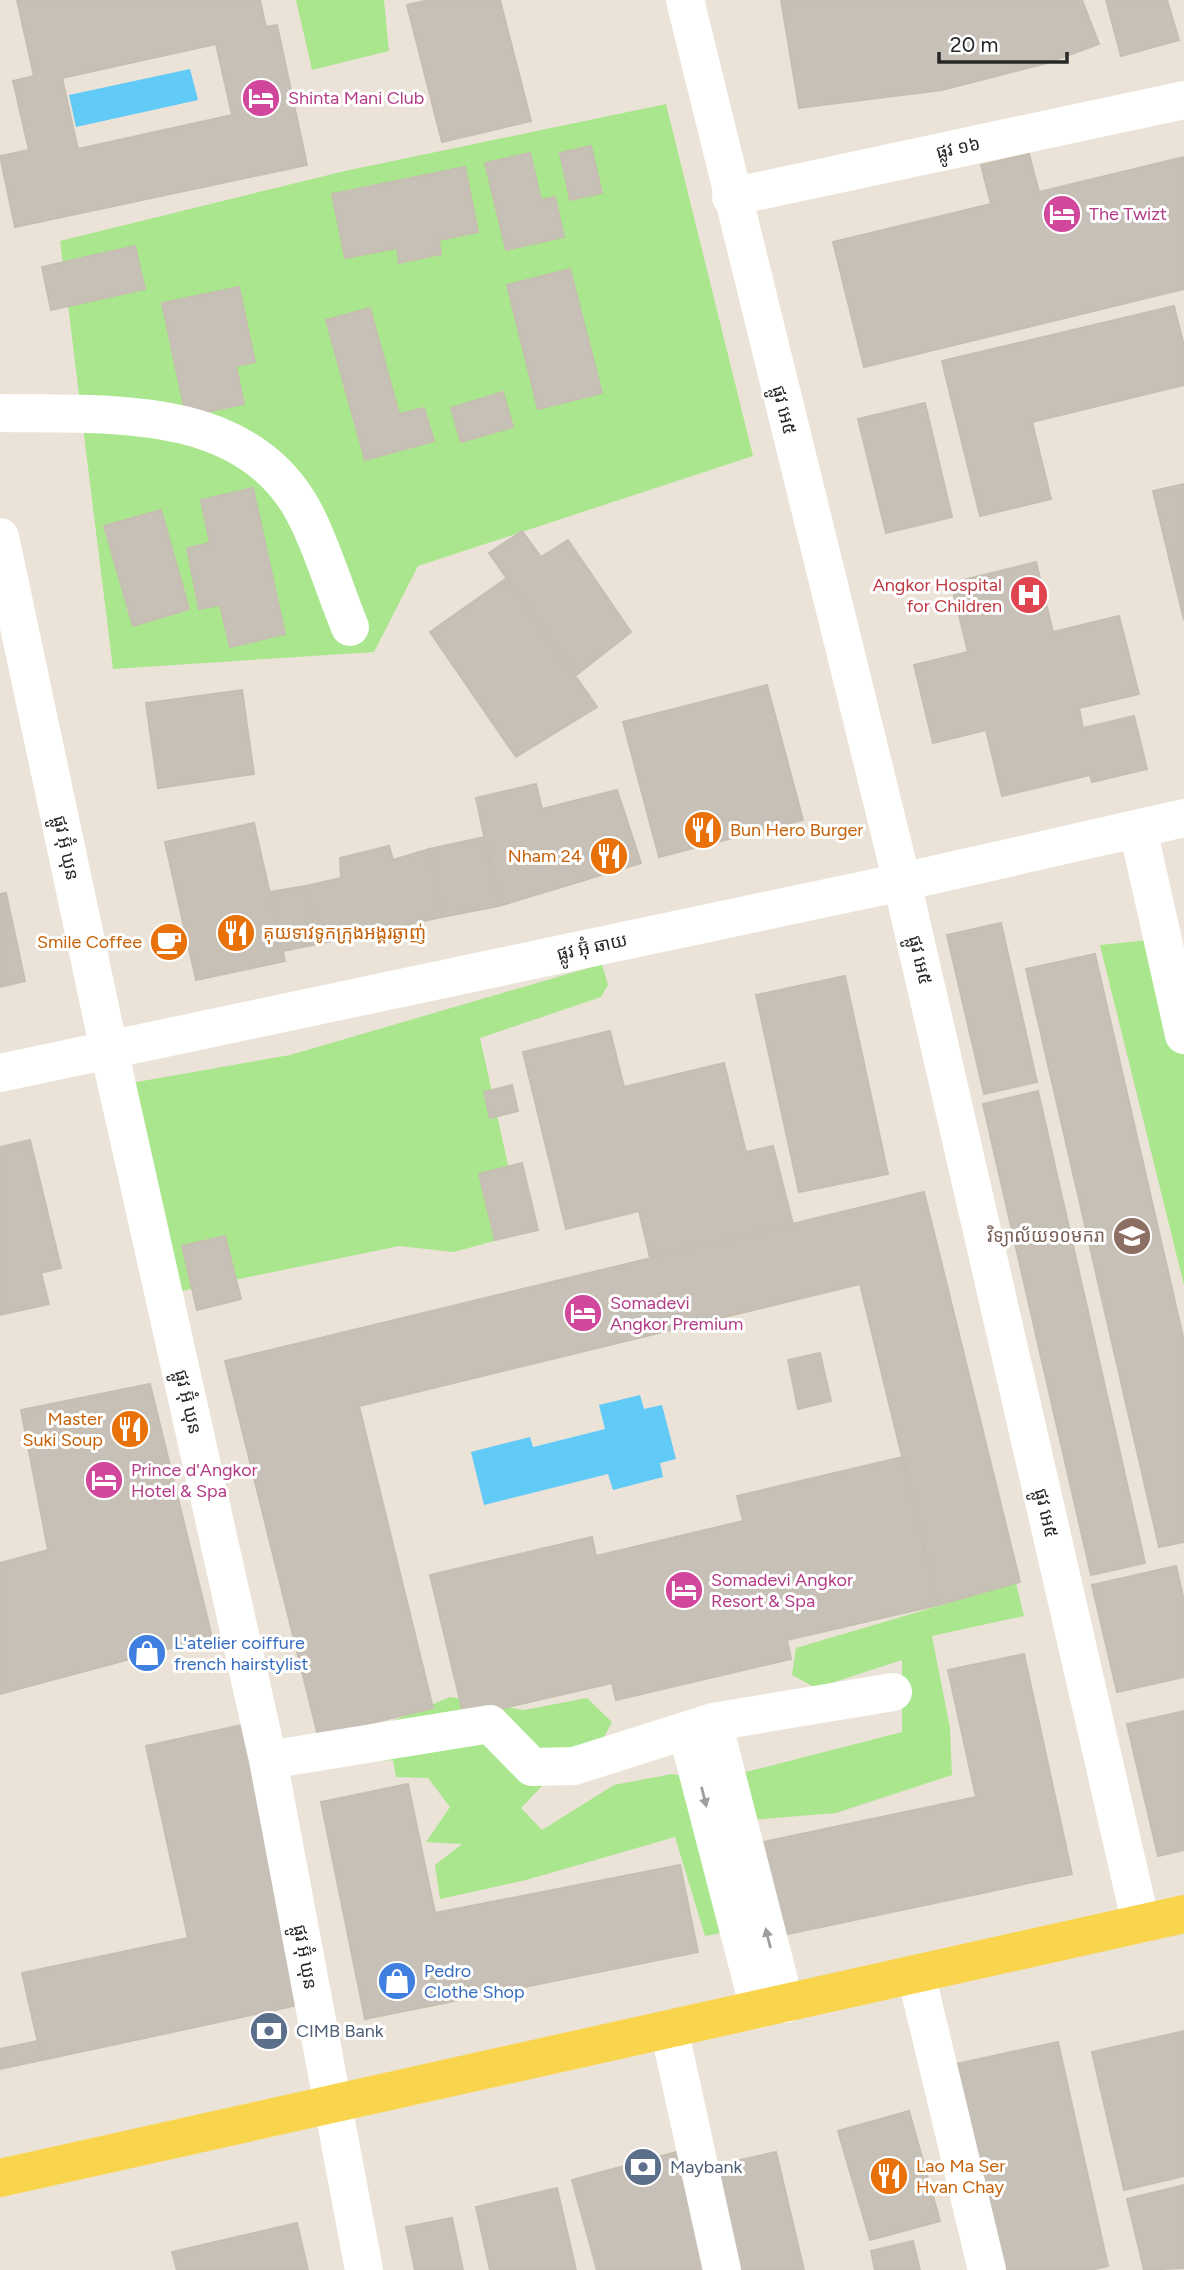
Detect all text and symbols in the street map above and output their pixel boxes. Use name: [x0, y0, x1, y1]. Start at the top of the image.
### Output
scale bar: [939, 21, 1067, 65]
text: 20 m: [950, 32, 998, 57]
hotel icon: Shinta Mani Club: [240, 77, 282, 119]
place label: Shinta Mani Club: [288, 87, 424, 109]
street label: ផ្លូវ ១៦: [934, 133, 983, 169]
hotel icon: The Twizt: [1041, 193, 1083, 235]
place label: The Twizt: [1089, 203, 1167, 225]
street label: ផ្លូវ អេ៥: [762, 383, 801, 438]
place label: Angkor Hospital for Children: [873, 574, 1002, 617]
hospital icon: Angkor Hospital for Children: [1008, 574, 1050, 616]
restaurant icon: Bun Hero Burger: [682, 809, 724, 851]
street label: ផ្លូវ អ៊ុំ ឃុន: [43, 813, 86, 884]
place label: Bun Hero Burger: [730, 819, 863, 841]
restaurant icon: Nham 24: [588, 835, 630, 877]
place label: Nham 24: [508, 845, 582, 867]
restaurant icon: គុយទាវទូកក្រុងអង្គរឆ្ងាញ់: [215, 912, 257, 954]
cafe icon: Smile Coffee: [148, 921, 190, 963]
place label: គុយទាវទូកក្រុងអង្គរឆ្ងាញ់: [263, 922, 426, 945]
street label: ផ្លូវ អ៊ុំ ឆាយ: [554, 927, 630, 970]
place label: Smile Coffee: [37, 931, 142, 953]
street label: ផ្លូវ អេ៥: [898, 933, 936, 988]
school or university icon: វិទ្យាល័យ១០មករា: [1111, 1215, 1153, 1257]
place label: វិទ្យាល័យ១០មករា: [986, 1225, 1105, 1247]
hotel icon: Somadevi Angkor Premium: [562, 1292, 604, 1334]
place label: Somadevi Angkor Premium: [610, 1292, 743, 1335]
street label: ផ្លូវ អ៊ុំ ឃុន: [165, 1367, 208, 1438]
place label: Master Suki Soup: [22, 1408, 103, 1451]
restaurant icon: Master Suki Soup: [109, 1408, 151, 1450]
hotel icon: Prince d'Angkor Hotel & Spa: [83, 1459, 125, 1501]
place label: Prince d'Angkor Hotel & Spa: [131, 1459, 258, 1502]
street label: ផ្លូវ អេ៥: [1024, 1486, 1062, 1541]
hotel icon: Somadevi Angkor Resort & Spa: [663, 1569, 705, 1611]
place label: Somadevi Angkor Resort & Spa: [711, 1569, 853, 1612]
shop icon: L'atelier coiffure french hairstylist: [126, 1632, 168, 1674]
place label: L'atelier coiffure french hairstylist: [174, 1632, 308, 1675]
one-way arrow: [699, 1786, 710, 1808]
street label: ផ្លូវ អ៊ុំ ឃុន: [283, 1922, 324, 1992]
one-way arrow: [762, 1926, 773, 1948]
shop icon: Pedro Clothe Shop: [376, 1960, 418, 2002]
place label: Pedro Clothe Shop: [424, 1960, 525, 2003]
bank icon: CIMB Bank: [248, 2010, 290, 2052]
place label: CIMB Bank: [296, 2020, 384, 2042]
bank icon: Maybank: [622, 2146, 664, 2188]
restaurant icon: Lao Ma Ser Hvan Chay: [868, 2155, 910, 2197]
place label: Lao Ma Ser Hvan Chay: [916, 2155, 1005, 2198]
place label: Maybank: [670, 2156, 743, 2178]

